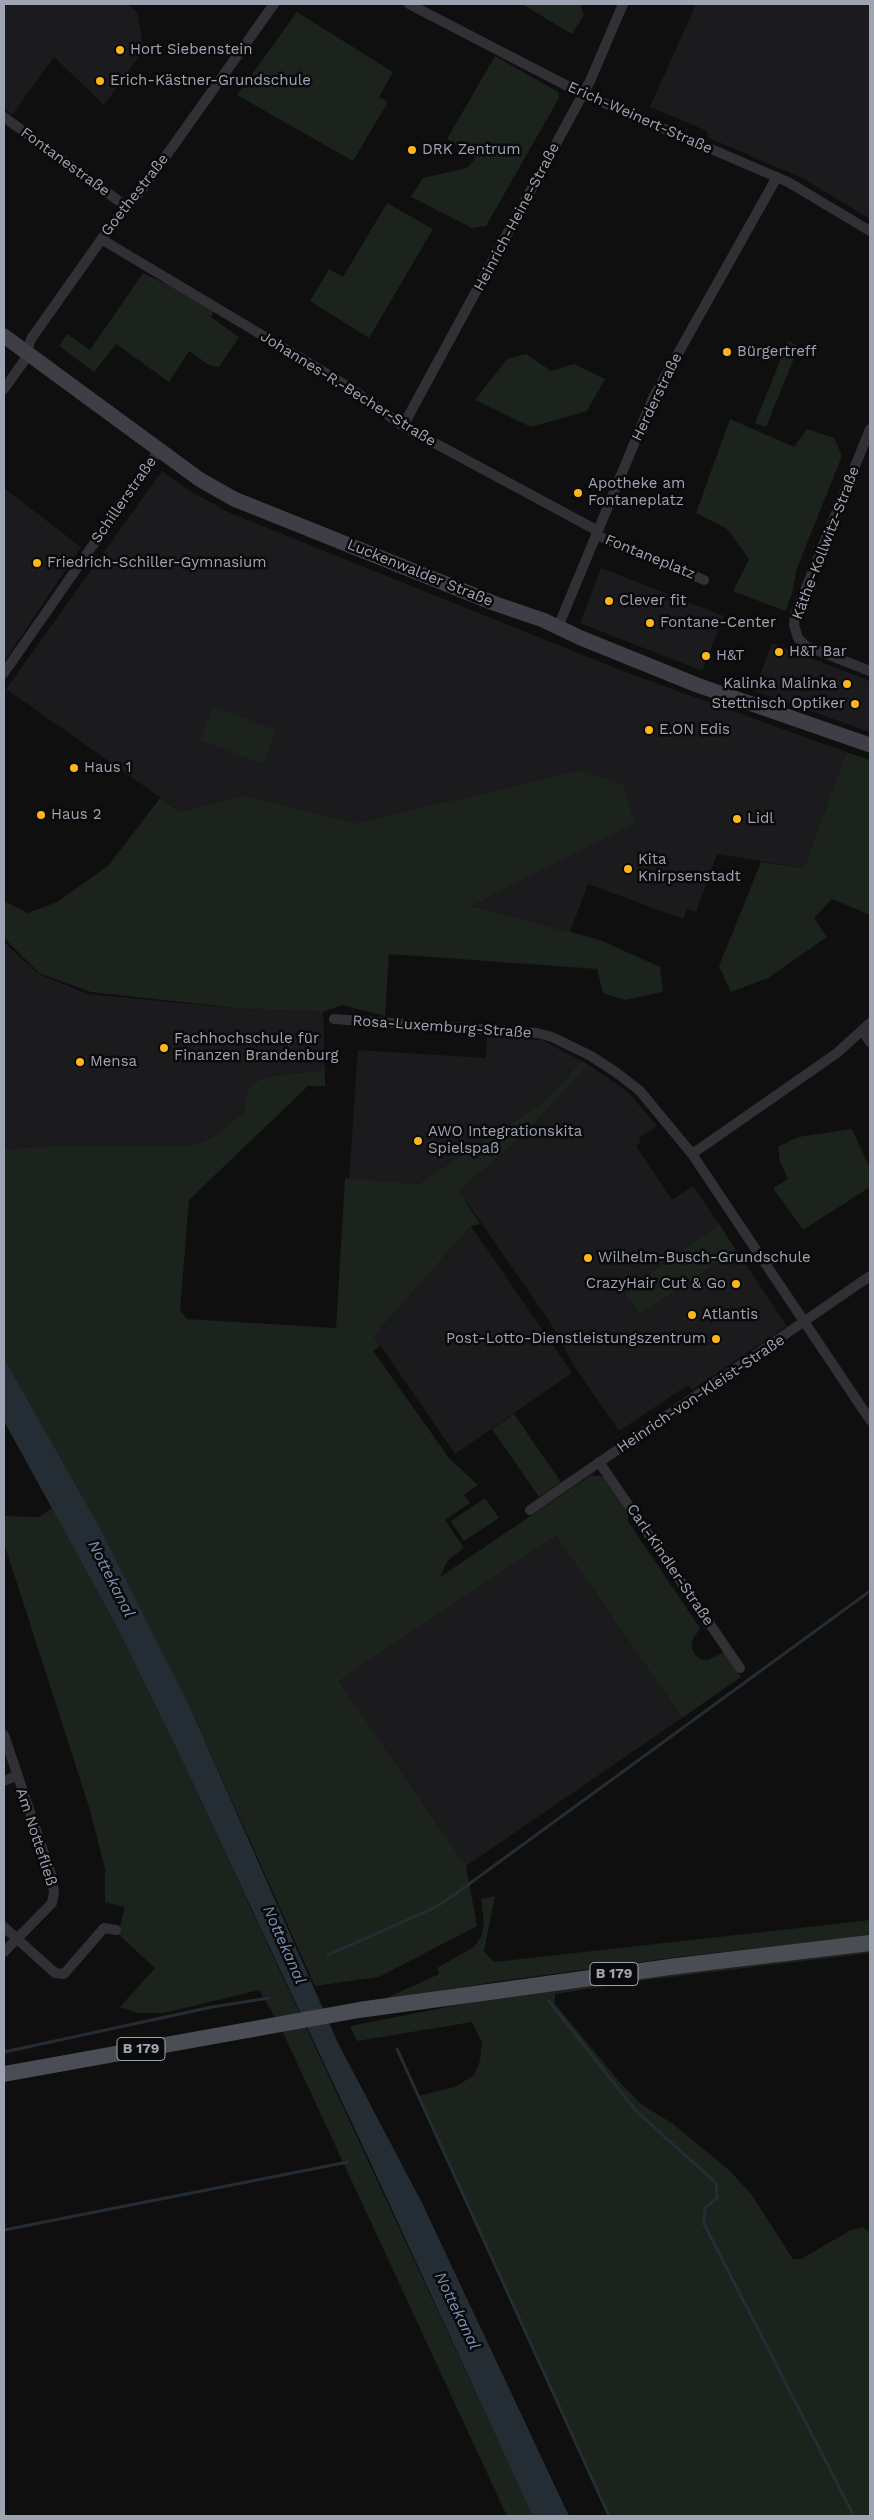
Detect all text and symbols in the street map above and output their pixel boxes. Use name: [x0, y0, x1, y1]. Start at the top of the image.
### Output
place label: Hort Siebenstein: [130, 41, 253, 59]
marker: Hort Siebenstein: [114, 44, 126, 56]
place label: Erich-Kästner-Grundschule: [110, 72, 311, 90]
marker: Erich-Kästner-Grundschule: [94, 75, 106, 87]
street label: Erich-Weinert-Straße: [565, 78, 715, 158]
street label: Fontanestraße: [17, 124, 113, 200]
street label: Heinrich-Heine-Straße: [470, 140, 564, 294]
place label: DRK Zentrum: [422, 141, 521, 159]
marker: DRK Zentrum: [406, 144, 418, 156]
street label: Goethestraße: [97, 150, 173, 240]
street label: Johannes-R.-Becher-Straße: [257, 327, 439, 451]
place label: Bürgertreff: [737, 343, 817, 361]
marker: Bürgertreff: [721, 346, 733, 358]
street label: Herderstraße: [628, 350, 686, 444]
street label: Schillerstraße: [88, 453, 160, 547]
street label: Käthe-Kollwitz-Straße: [788, 464, 864, 622]
place label: Apotheke am Fontaneplatz: [588, 475, 685, 510]
marker: Apotheke am Fontaneplatz: [572, 487, 584, 499]
street label: Fontaneplatz: [602, 531, 698, 583]
street label: Luckenwalder Straße: [345, 536, 495, 610]
place label: Friedrich-Schiller-Gymnasium: [47, 554, 267, 572]
marker: Friedrich-Schiller-Gymnasium: [31, 557, 43, 569]
place label: Clever fit: [619, 592, 686, 610]
marker: Clever fit: [603, 595, 615, 607]
place label: Fontane-Center: [660, 614, 776, 632]
marker: Fontane-Center: [644, 617, 656, 629]
place label: H&T Bar: [789, 643, 847, 661]
marker: H&T Bar: [773, 646, 785, 658]
place label: H&T: [716, 647, 744, 665]
marker: H&T: [700, 650, 712, 662]
place label: Kalinka Malinka: [723, 675, 837, 693]
marker: Kalinka Malinka: [841, 678, 853, 690]
place label: Stettnisch Optiker: [711, 695, 845, 713]
marker: Stettnisch Optiker: [849, 698, 861, 710]
place label: E.ON Edis: [659, 721, 730, 739]
marker: E.ON Edis: [643, 724, 655, 736]
place label: Haus 1: [84, 759, 132, 777]
marker: Haus 1: [68, 762, 80, 774]
place label: Haus 2: [51, 806, 101, 824]
marker: Haus 2: [35, 809, 47, 821]
place label: Lidl: [747, 810, 774, 828]
marker: Lidl: [731, 813, 743, 825]
place label: Kita Knirpsenstadt: [638, 851, 741, 886]
marker: Kita Knirpsenstadt: [622, 863, 634, 875]
street label: Rosa-Luxemburg-Straße: [352, 1012, 532, 1042]
place label: Fachhochschule für Finanzen Brandenburg: [174, 1030, 338, 1065]
marker: Fachhochschule für Finanzen Brandenburg: [158, 1042, 170, 1054]
place label: Mensa: [90, 1053, 137, 1071]
marker: Mensa: [74, 1056, 86, 1068]
place label: AWO Integrationskita Spielspaß: [428, 1123, 582, 1158]
marker: AWO Integrationskita Spielspaß: [412, 1135, 424, 1147]
place label: Wilhelm-Busch-Grundschule: [598, 1249, 811, 1267]
marker: Wilhelm-Busch-Grundschule: [582, 1252, 594, 1264]
place label: CrazyHair Cut & Go: [586, 1275, 726, 1293]
marker: CrazyHair Cut & Go: [730, 1278, 742, 1290]
place label: Atlantis: [702, 1306, 758, 1324]
marker: Atlantis: [686, 1309, 698, 1321]
place label: Post-Lotto-Dienstleistungszentrum: [446, 1330, 706, 1348]
street label: Heinrich-von-Kleist-Straße: [614, 1331, 788, 1457]
marker: Post-Lotto-Dienstleistungszentrum: [710, 1333, 722, 1345]
street label: Carl-Kindler-Straße: [623, 1501, 717, 1629]
water label: Nottekanal: [83, 1537, 139, 1621]
street label: Am Nottefließ: [12, 1786, 60, 1888]
water label: Nottekanal: [258, 1903, 310, 1987]
road number: B 179: [590, 1962, 638, 1986]
road number: B 179: [117, 2038, 165, 2060]
water label: Nottekanal: [430, 2269, 484, 2353]

